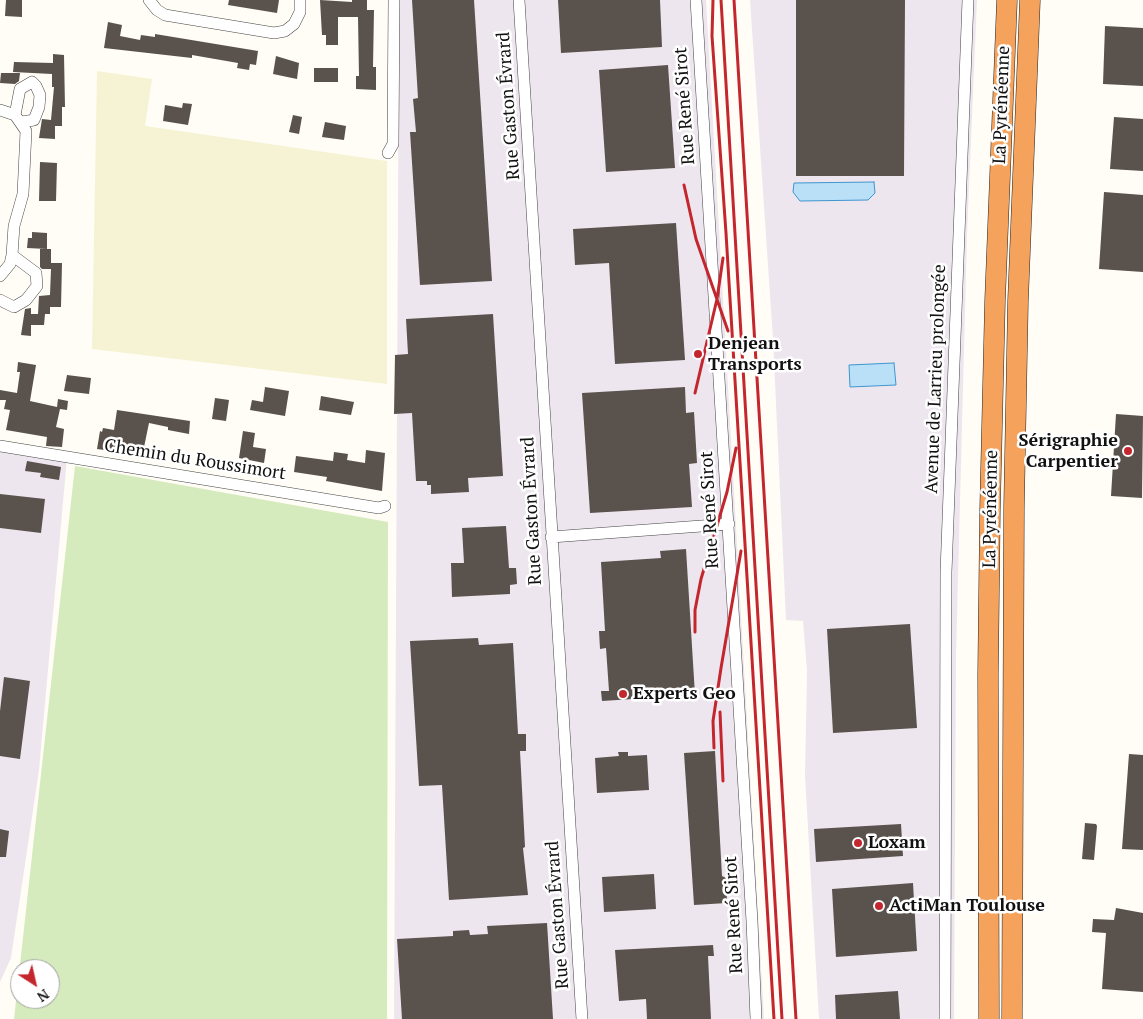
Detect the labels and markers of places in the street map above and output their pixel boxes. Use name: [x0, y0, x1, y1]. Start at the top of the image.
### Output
place label: Denjean Transports: [708, 333, 802, 376]
marker: Denjean Transports: [692, 348, 704, 360]
place label: Sérigraphie Carpentier: [1018, 430, 1118, 472]
marker: Sérigraphie Carpentier: [1122, 445, 1134, 457]
place label: Experts Geo: [633, 683, 736, 705]
marker: Experts Geo: [617, 688, 629, 700]
place label: Loxam: [868, 832, 926, 854]
marker: Loxam: [852, 837, 864, 849]
place label: ActiMan Toulouse: [889, 895, 1045, 917]
marker: ActiMan Toulouse: [873, 900, 885, 912]

